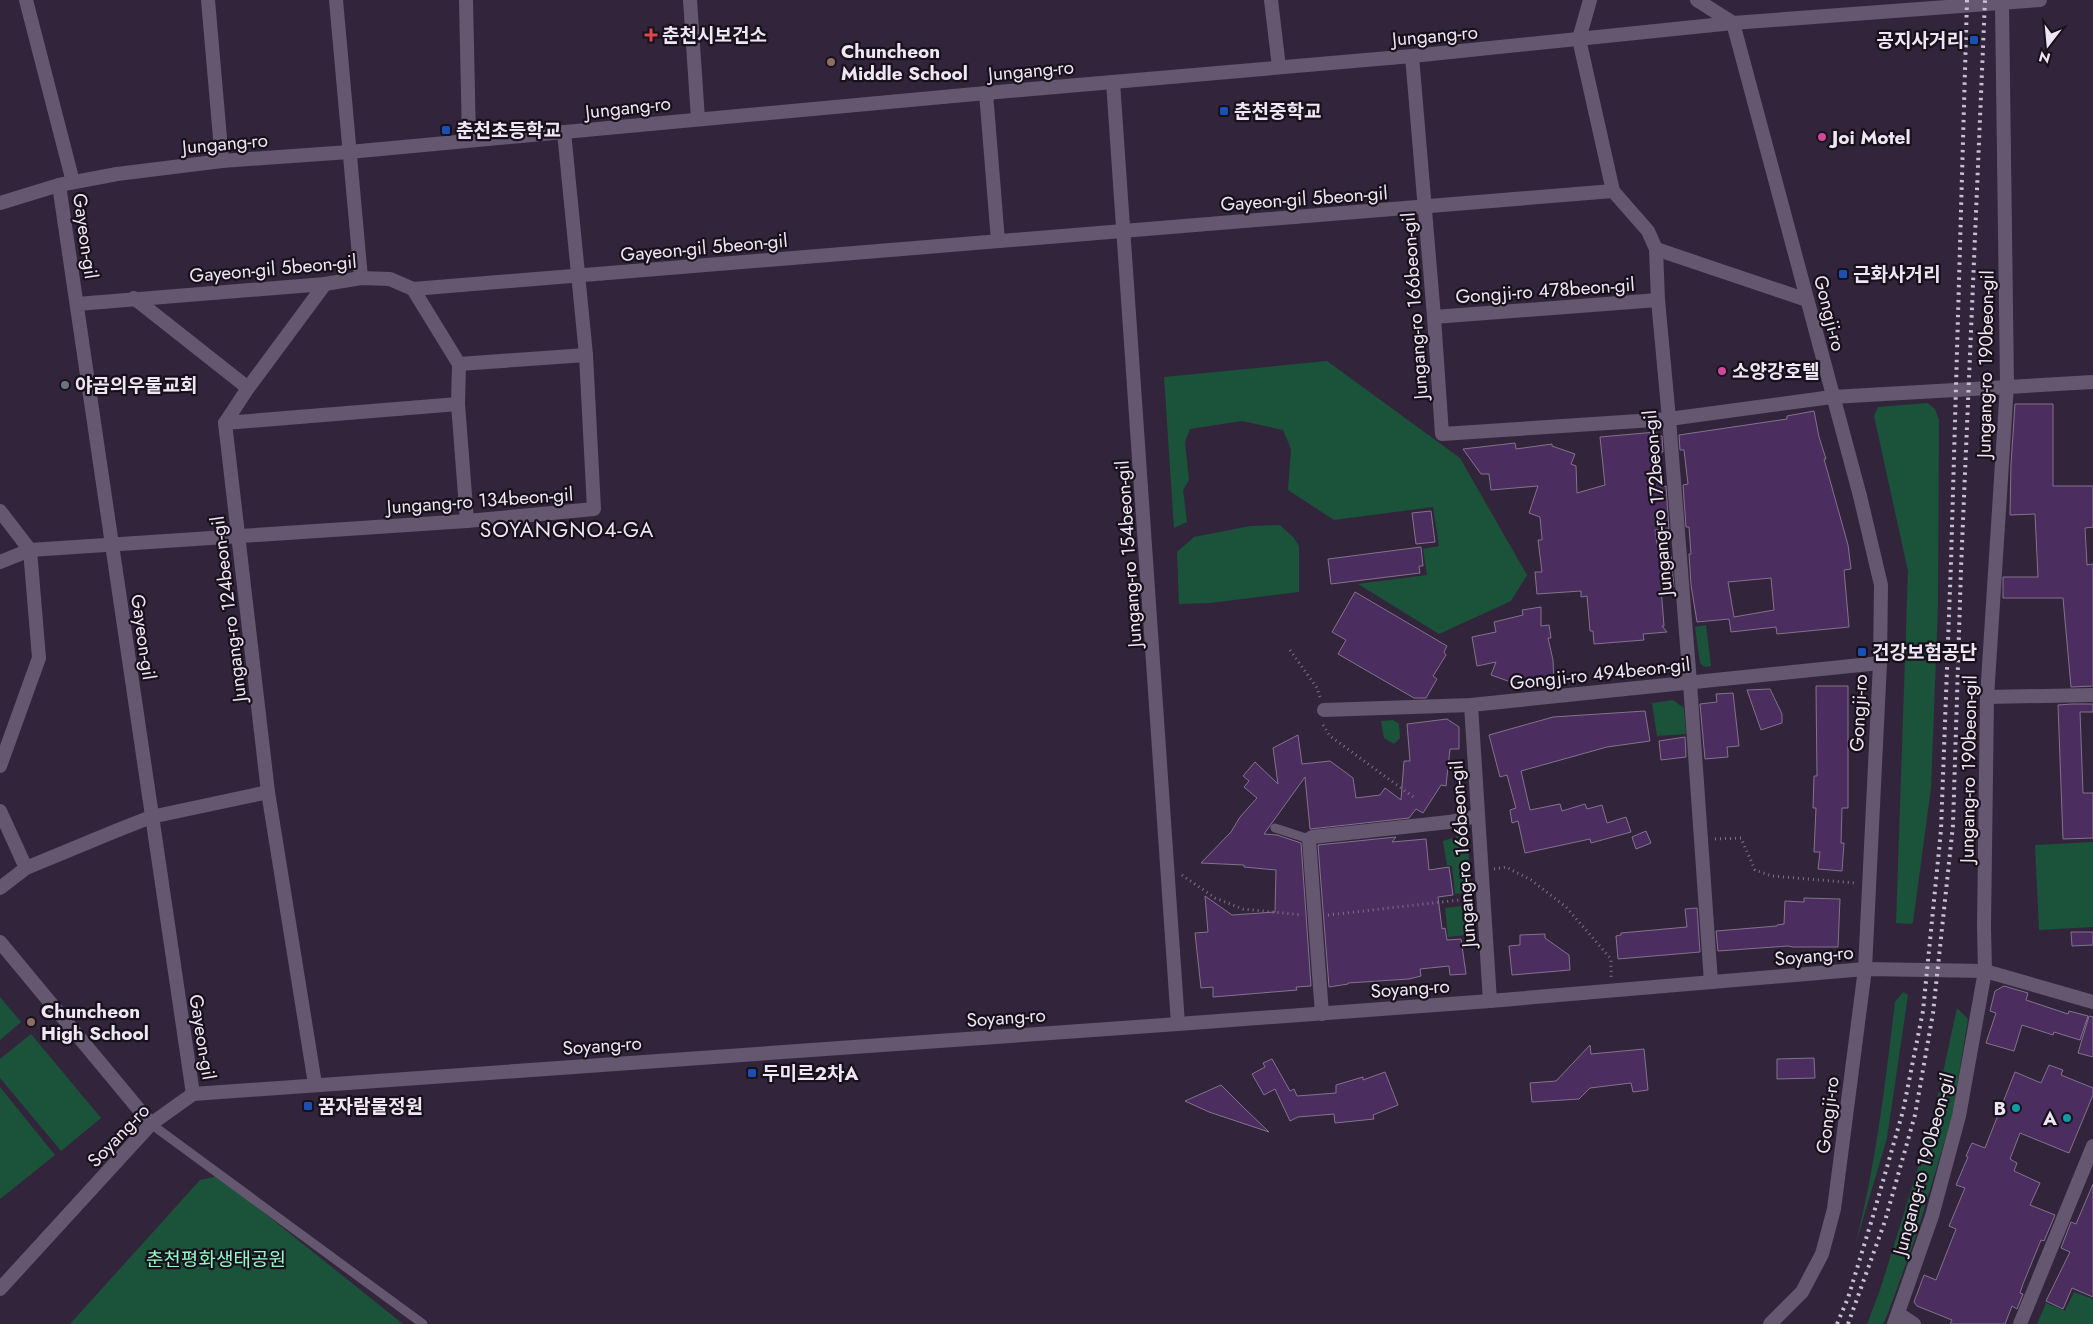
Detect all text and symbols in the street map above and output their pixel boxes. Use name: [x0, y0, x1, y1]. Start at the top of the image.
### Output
street label: Jungang-ro: [1388, 18, 1479, 53]
north arrow: [2023, 20, 2073, 70]
place label: 춘천시보건소: [662, 22, 767, 49]
place label: 공지사거리: [1877, 27, 1964, 54]
marker: 춘천시보건소: [644, 28, 658, 42]
marker: 공지사거리: [1968, 34, 1980, 46]
place label: Chuncheon Middle School: [841, 38, 968, 87]
text: N: [2036, 46, 2053, 69]
street label: Jungang-ro: [984, 53, 1075, 88]
marker: Chuncheon Middle School: [825, 56, 837, 68]
street label: Jungang-ro: [581, 90, 672, 126]
place label: 춘천중학교: [1234, 98, 1321, 125]
marker: 춘천중학교: [1218, 105, 1230, 117]
place label: 춘천초등학교: [456, 117, 561, 144]
marker: 춘천초등학교: [440, 124, 452, 136]
place label: Joi Motel: [1828, 124, 1911, 151]
street label: Jungang-ro: [178, 126, 269, 161]
marker: Joi Motel: [1816, 131, 1828, 143]
street label: Gayeon-gil 5beon-gil: [1219, 179, 1389, 218]
street label: Gayeon-gil: [66, 192, 105, 281]
street label: Jungang-ro 166beon-gil: [1395, 212, 1435, 403]
street label: Gayeon-gil 5beon-gil: [619, 227, 789, 268]
street label: Gayeon-gil 5beon-gil: [188, 248, 358, 289]
place label: 근화사거리: [1853, 261, 1940, 288]
marker: 근화사거리: [1837, 268, 1849, 280]
street label: Jungang-ro 190beon-gil: [1970, 270, 2001, 461]
street label: Gongji-ro 478beon-gil: [1455, 271, 1636, 310]
street label: Gongji-ro: [1807, 272, 1852, 354]
place label: 소양강호텔: [1732, 358, 1819, 385]
marker: 소양강호텔: [1716, 365, 1728, 377]
place label: 야곱의우물교회: [75, 372, 197, 399]
marker: 야곱의우물교회: [59, 379, 71, 391]
street label: Jungang-ro 172beon-gil: [1636, 409, 1679, 600]
street label: Jungang-ro 154beon-gil: [1109, 460, 1149, 651]
street label: Jungang-ro 134beon-gil: [383, 481, 574, 521]
street label: Jungang-ro 124beon-gil: [204, 514, 254, 706]
district label: SOYANGNO4-GA: [480, 515, 654, 545]
street label: Gayeon-gil: [124, 593, 163, 682]
place label: 건강보험공단: [1872, 639, 1977, 666]
marker: 건강보험공단: [1856, 646, 1868, 658]
street label: Gongji-ro 494beon-gil: [1509, 651, 1692, 696]
street label: Gongji-ro: [1843, 674, 1874, 752]
street label: Jungang-ro 190beon-gil: [1953, 675, 1984, 866]
street label: Jungang-ro 166beon-gil: [1443, 760, 1483, 951]
street label: Soyang-ro: [1773, 939, 1855, 972]
street label: Soyang-ro: [1369, 972, 1451, 1005]
street label: Gayeon-gil: [182, 992, 223, 1082]
place label: Chuncheon High School: [41, 998, 149, 1047]
street label: Soyang-ro: [965, 1001, 1047, 1034]
marker: Chuncheon High School: [25, 1016, 37, 1028]
street label: Soyang-ro: [561, 1029, 643, 1062]
place label: 두미르2차A: [762, 1060, 858, 1087]
marker: 두미르2차A: [746, 1067, 758, 1079]
street label: Jungang-ro 190beon-gil: [1885, 1070, 1961, 1261]
street label: Gongji-ro: [1809, 1075, 1846, 1155]
place label: 꿈자람물정원: [318, 1093, 423, 1120]
place label: B: [1993, 1095, 2006, 1122]
street label: Soyang-ro: [81, 1097, 156, 1173]
marker: 꿈자람물정원: [302, 1100, 314, 1112]
marker: B: [2010, 1102, 2022, 1114]
place label: A: [2042, 1105, 2057, 1132]
marker: A: [2061, 1112, 2073, 1124]
park label: 춘천평화생태공원: [146, 1246, 286, 1273]

